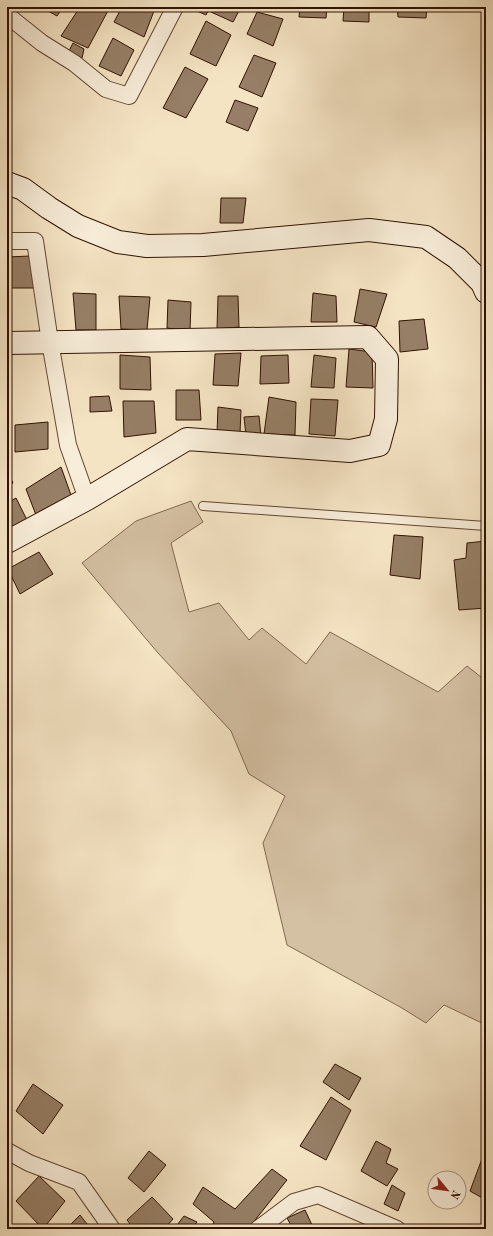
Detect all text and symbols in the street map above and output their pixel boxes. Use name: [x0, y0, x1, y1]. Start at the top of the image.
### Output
north arrow: [427, 1170, 467, 1210]
text: N: [447, 1188, 461, 1201]

